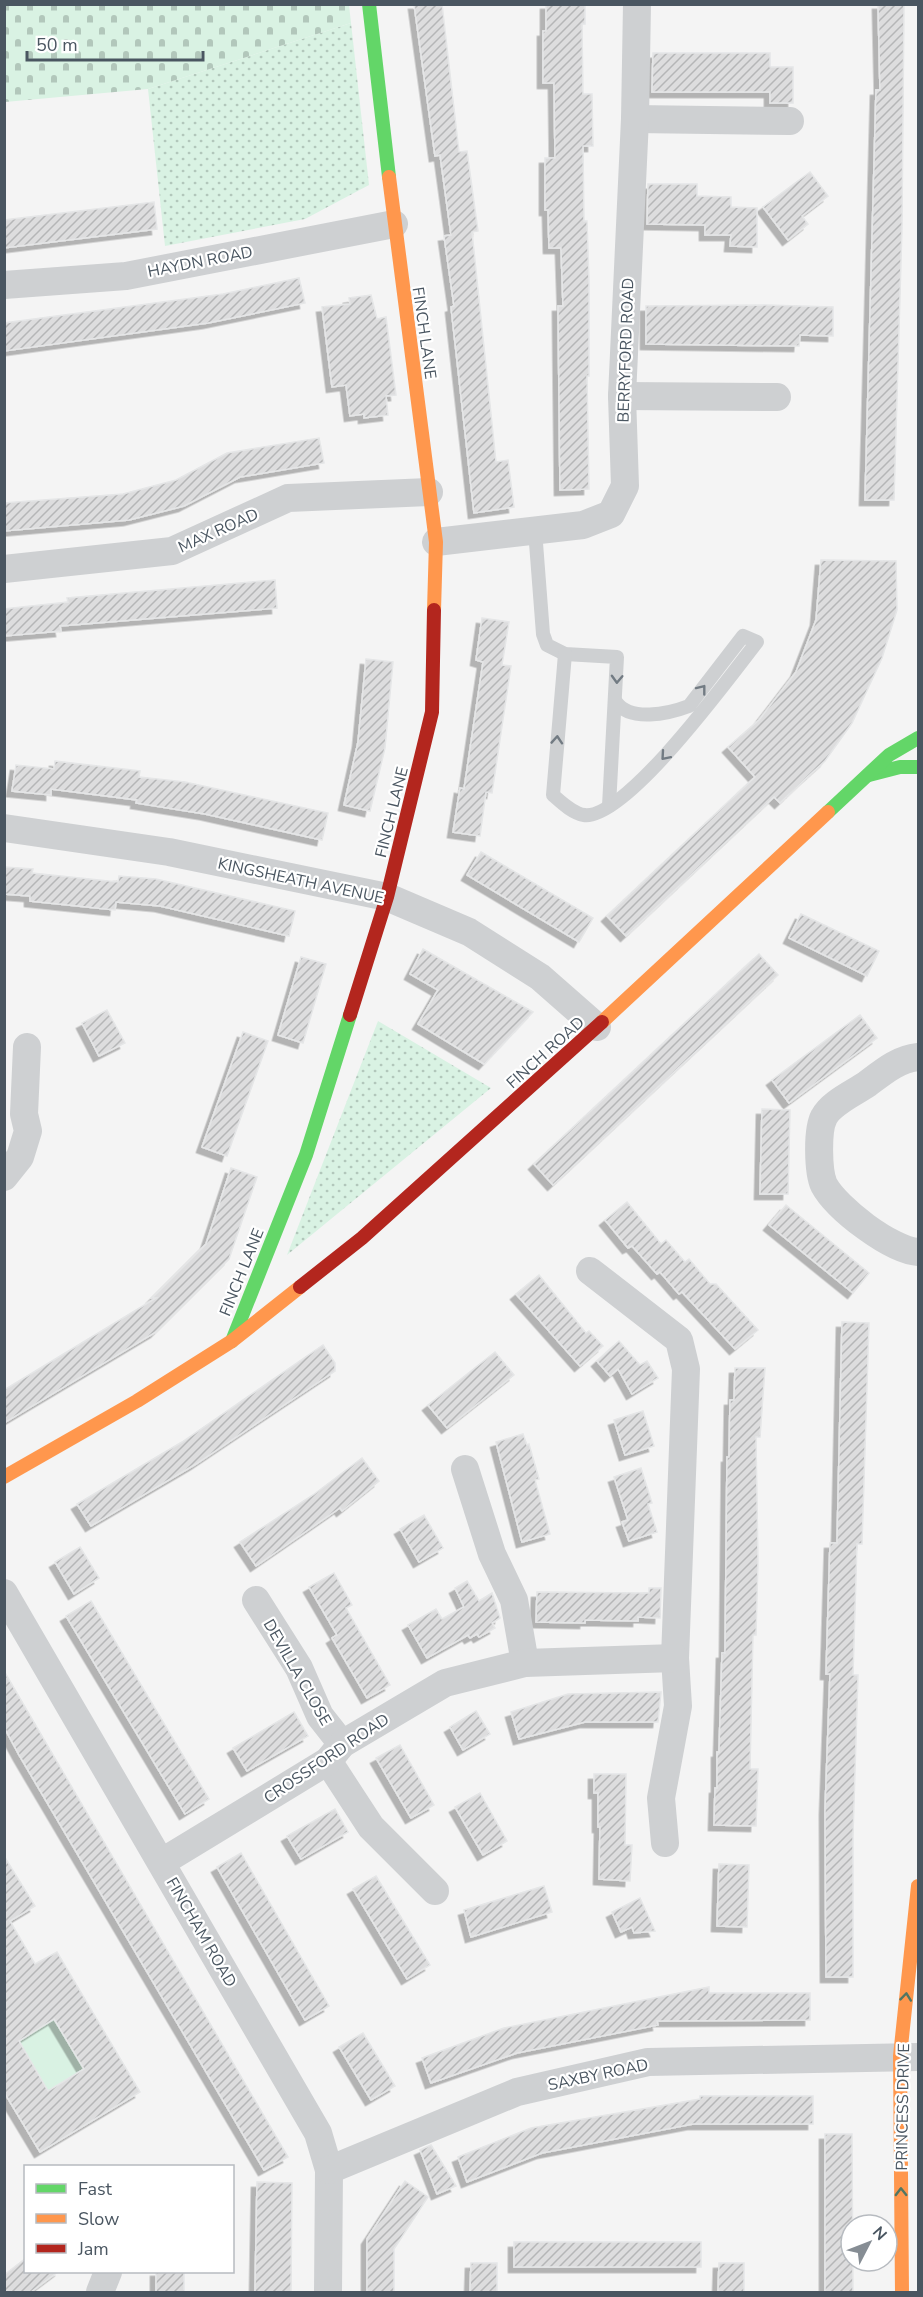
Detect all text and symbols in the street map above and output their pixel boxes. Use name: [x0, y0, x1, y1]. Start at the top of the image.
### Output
scale bar: [27, 24, 202, 62]
text: 50 m: [36, 33, 78, 57]
street label: HAYDN ROAD: [146, 241, 255, 283]
street label: BERRYFORD ROAD: [612, 277, 640, 423]
street label: FINCH LANE: [407, 286, 441, 381]
street label: MAX ROAD: [175, 503, 262, 558]
one-way arrow: [610, 675, 623, 684]
one-way arrow: [694, 685, 705, 696]
one-way arrow: [550, 735, 563, 744]
one-way arrow: [661, 749, 672, 760]
street label: FINCH LANE: [370, 764, 414, 860]
street label: KINGSHEATH AVENUE: [216, 853, 386, 909]
street label: FINCH ROAD: [502, 1012, 589, 1094]
street label: FINCH LANE: [214, 1225, 270, 1320]
street label: DEVILLA CLOSE: [258, 1615, 337, 1730]
street label: CROSSFORD ROAD: [259, 1709, 394, 1809]
street label: FINCHAM ROAD: [161, 1874, 241, 1991]
one-way arrow: [900, 1993, 912, 2002]
street label: PRINCESS DRIVE: [891, 2043, 915, 2171]
street label: SAXBY ROAD: [546, 2054, 650, 2096]
legend: [24, 2165, 234, 2273]
text: Fast: [78, 2177, 113, 2201]
one-way arrow: [895, 2188, 907, 2197]
text: Slow: [78, 2207, 119, 2231]
north arrow: [839, 2213, 899, 2273]
text: N: [867, 2222, 892, 2245]
text: Jam: [77, 2237, 109, 2261]

